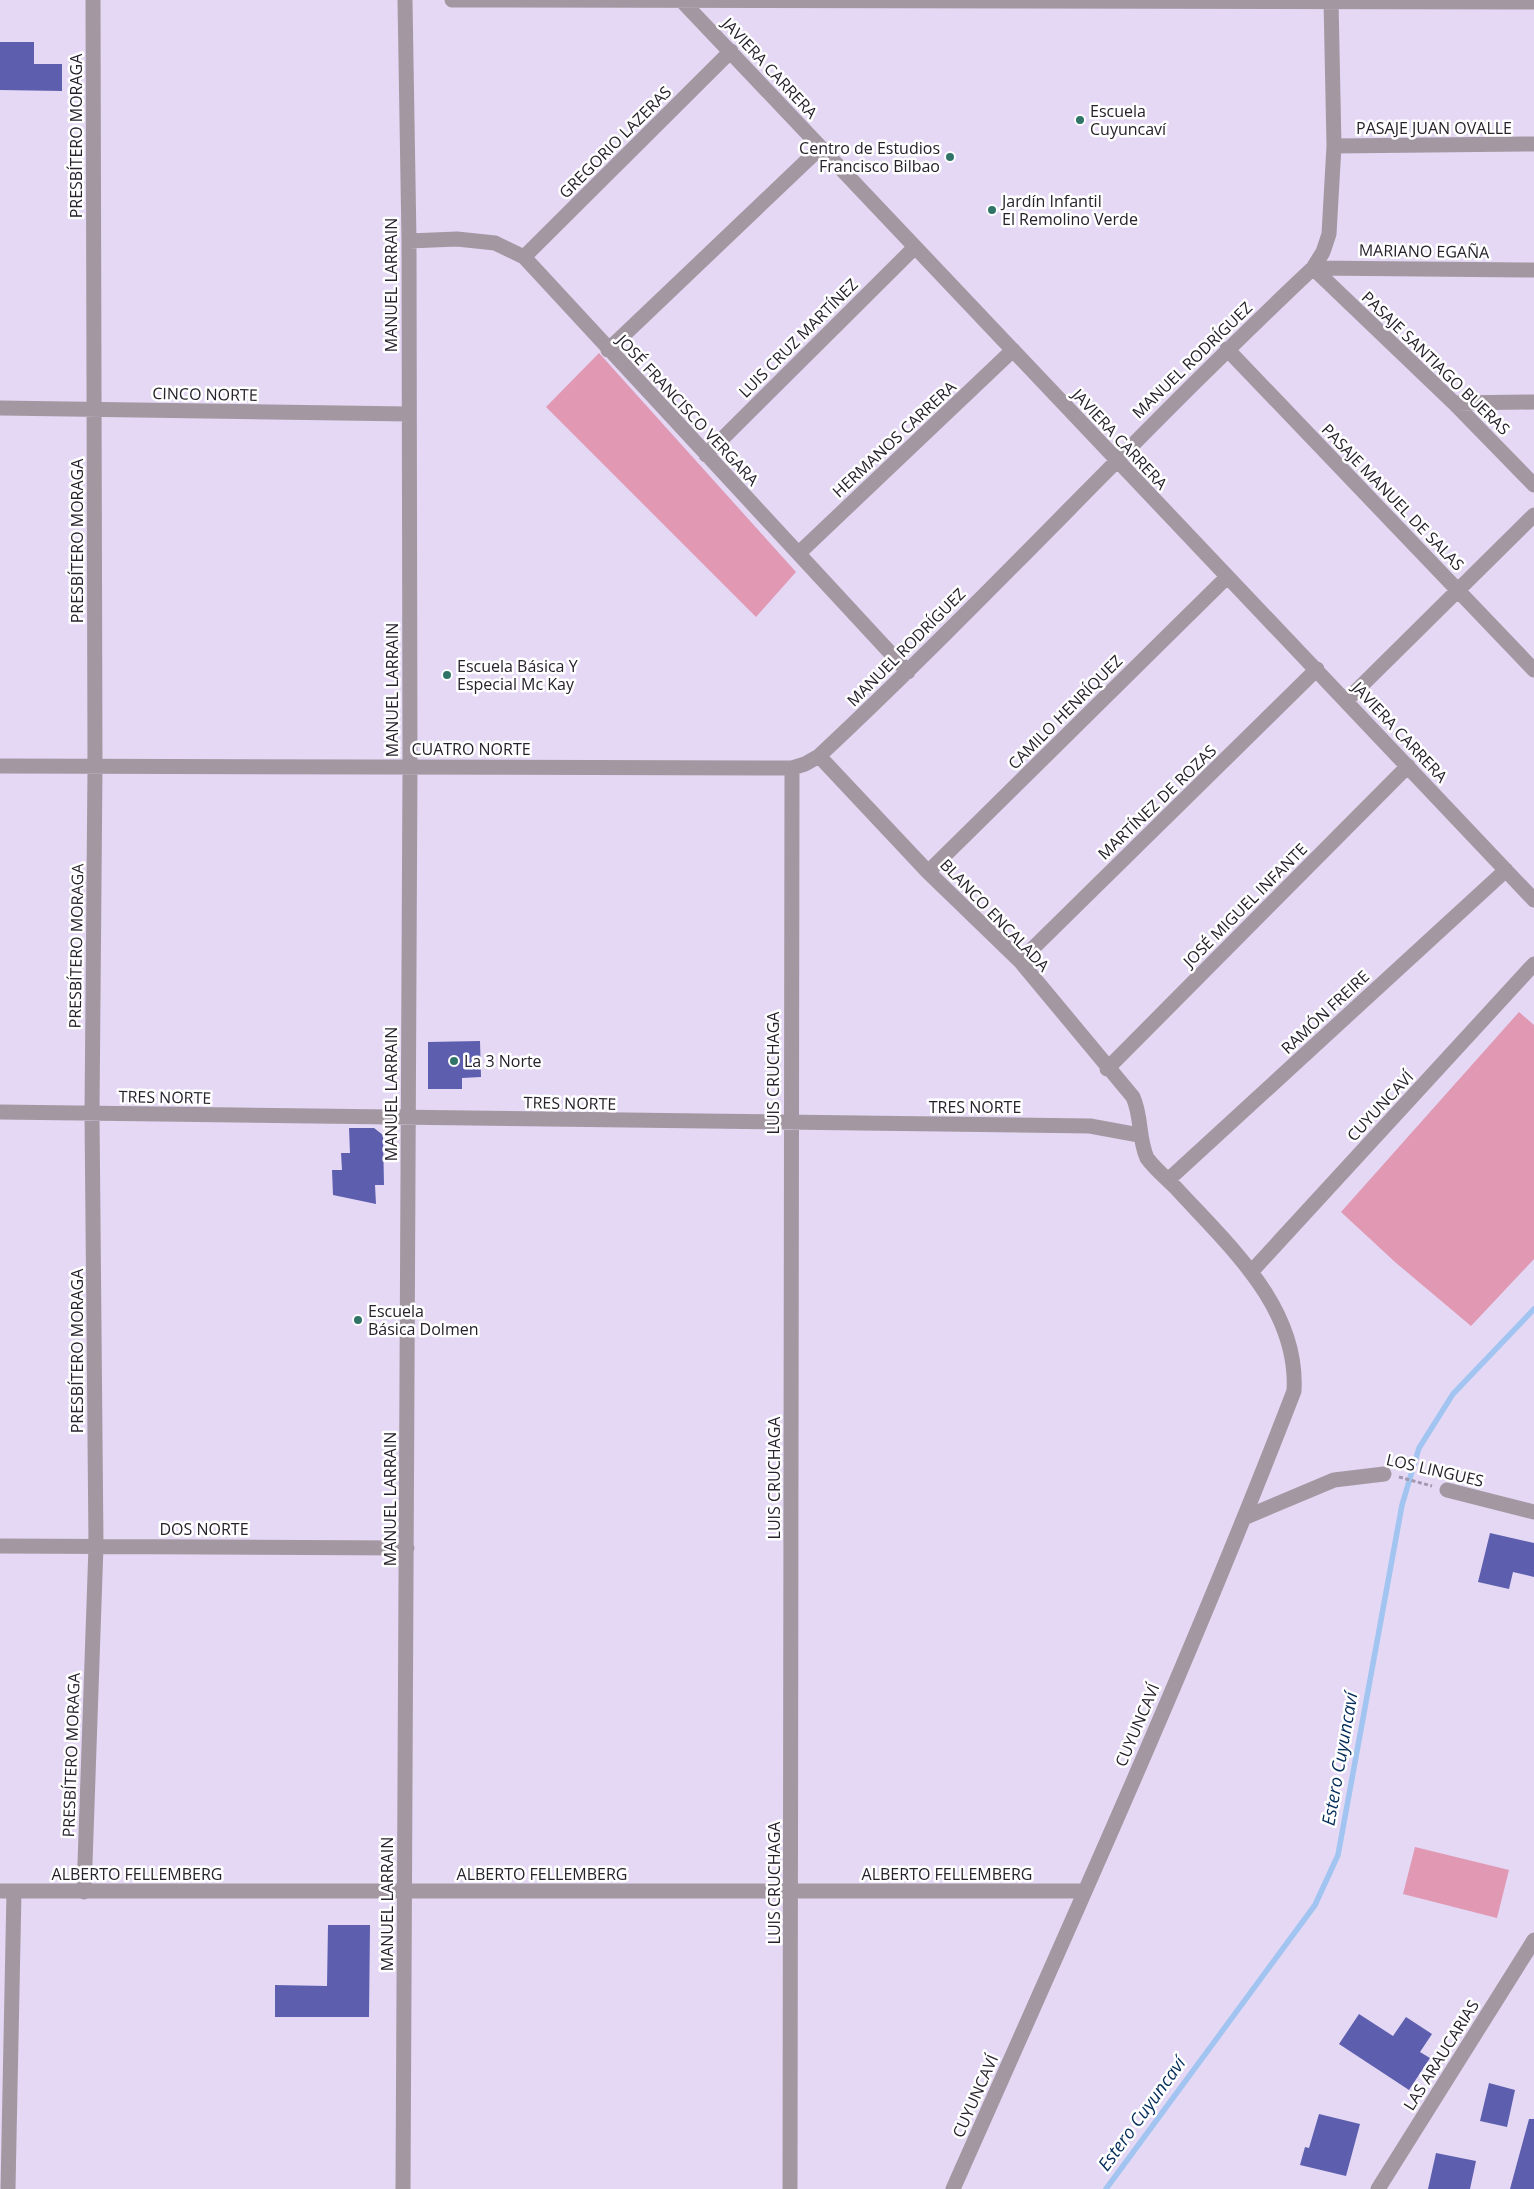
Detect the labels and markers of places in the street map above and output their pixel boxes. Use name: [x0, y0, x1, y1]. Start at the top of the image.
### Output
place label: Escuela Cuyuncaví: [1090, 100, 1167, 140]
marker: Escuela Cuyuncaví: [1074, 114, 1086, 126]
place label: Centro de Estudios Francisco Bilbao: [799, 137, 940, 177]
marker: Centro de Estudios Francisco Bilbao: [944, 151, 956, 163]
place label: Jardín Infantil El Remolino Verde: [1000, 190, 1138, 230]
marker: Jardín Infantil El Remolino Verde: [986, 204, 998, 216]
place label: Escuela Básica Y Especial Mc Kay: [457, 655, 578, 695]
marker: Escuela Básica Y Especial Mc Kay: [441, 669, 453, 681]
place label: La 3 Norte: [464, 1050, 542, 1072]
marker: La 3 Norte: [448, 1055, 460, 1067]
place label: Escuela Básica Dolmen: [368, 1300, 478, 1340]
marker: Escuela Básica Dolmen: [352, 1314, 364, 1326]

